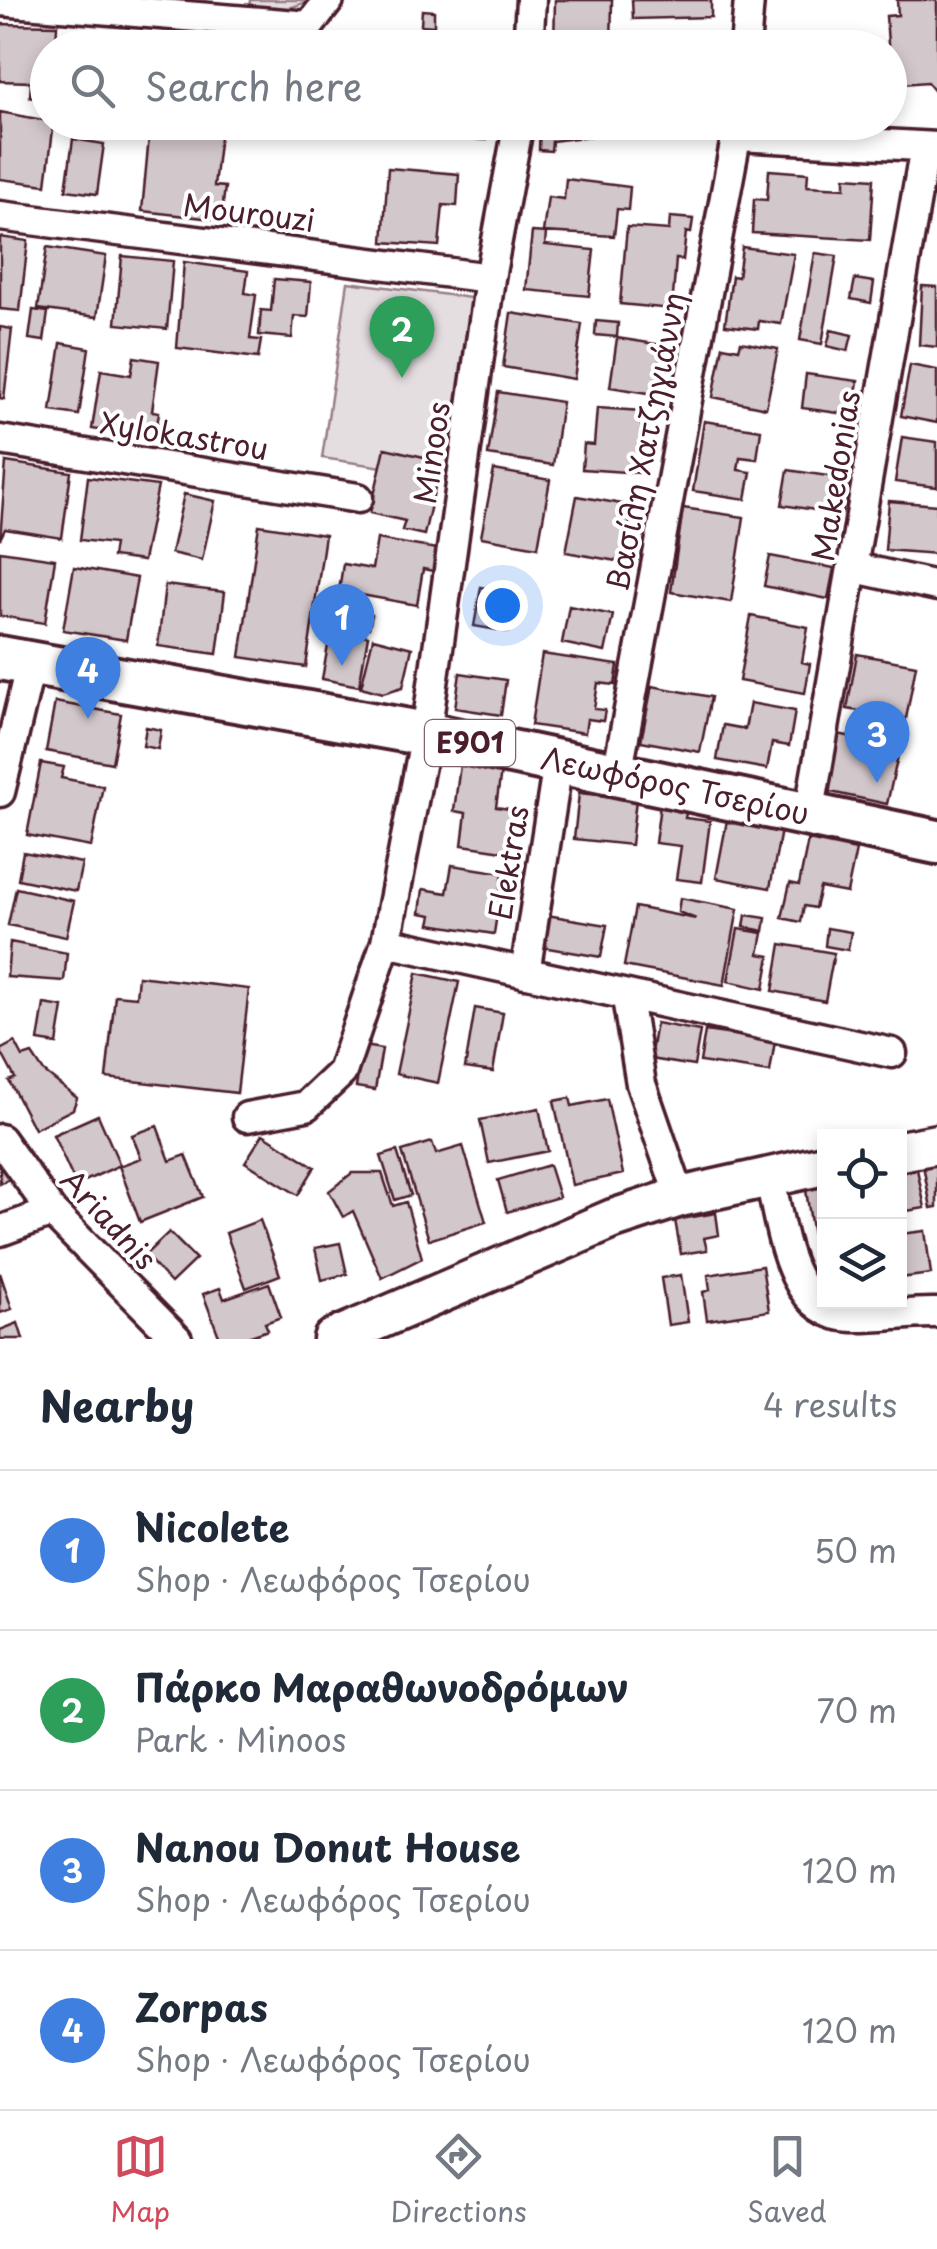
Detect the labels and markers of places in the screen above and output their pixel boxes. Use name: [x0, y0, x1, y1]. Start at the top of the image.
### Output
pin: 2: [370, 296, 434, 378]
pin: 1: [310, 584, 374, 666]
pin: 4: [56, 636, 120, 719]
pin: 3: [844, 700, 910, 783]

